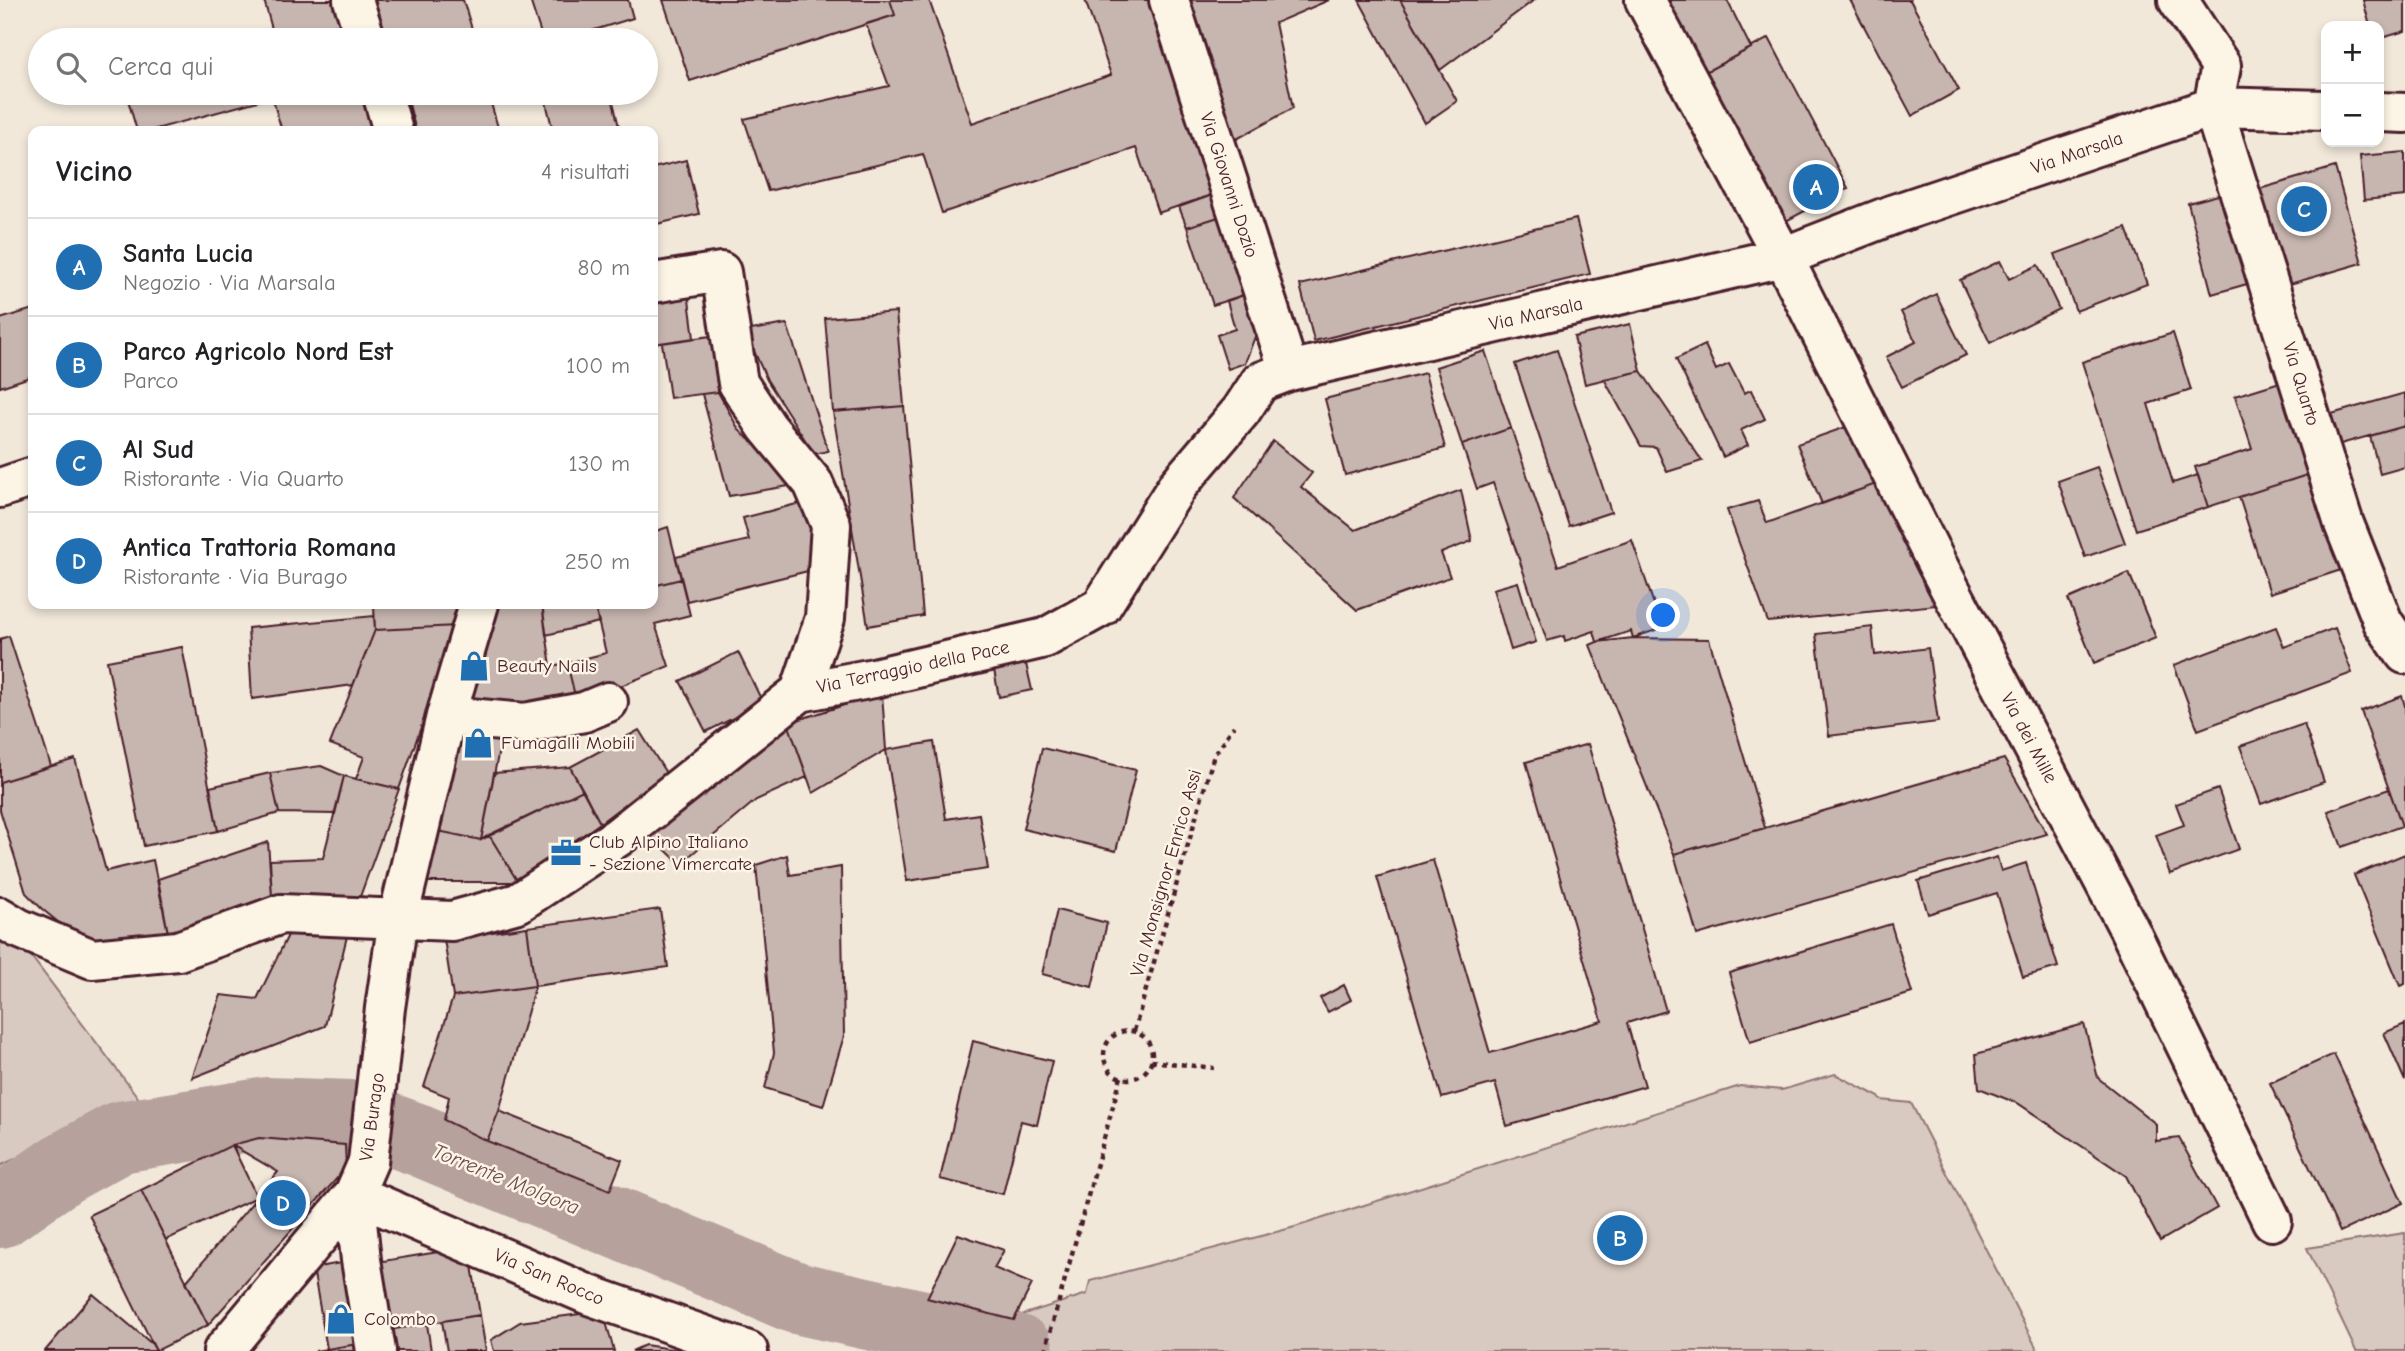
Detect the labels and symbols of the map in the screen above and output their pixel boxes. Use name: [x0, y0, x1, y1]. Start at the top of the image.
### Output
street label: Via Giovanni Dozio: [1195, 110, 1263, 260]
street label: Via Marsala: [2028, 127, 2126, 179]
pin: A: [1793, 161, 1839, 213]
pin: C: [2281, 183, 2327, 235]
street label: Via Marsala: [1487, 293, 1585, 335]
street label: Via Quarto: [2278, 340, 2324, 428]
your location: [1646, 598, 1680, 632]
street label: Via Terraggio della Pace: [815, 636, 1011, 698]
shop icon: Beauty Nails: [457, 649, 491, 683]
place label: Beauty Nails: [497, 655, 597, 677]
street label: Via dei Mille: [1996, 689, 2062, 787]
shop icon: Fumagalli Mobili: [461, 726, 495, 760]
place label: Fumagalli Mobili: [501, 732, 635, 754]
street label: Via Monsignor Enrico Assi: [1126, 767, 1206, 979]
place label: Club Alpino Italiano - Sezione Vimercate: [589, 831, 752, 875]
office icon: Club Alpino Italiano - Sezione Vimercate: [549, 836, 583, 870]
street label: Via Burago: [355, 1071, 389, 1163]
water label: Torrente Molgora: [429, 1139, 583, 1219]
pin: D: [260, 1177, 306, 1229]
pin: B: [1597, 1212, 1643, 1264]
street label: Via San Rocco: [491, 1244, 607, 1310]
shop icon: Colombo: [324, 1302, 358, 1336]
place label: Colombo: [364, 1308, 436, 1330]

